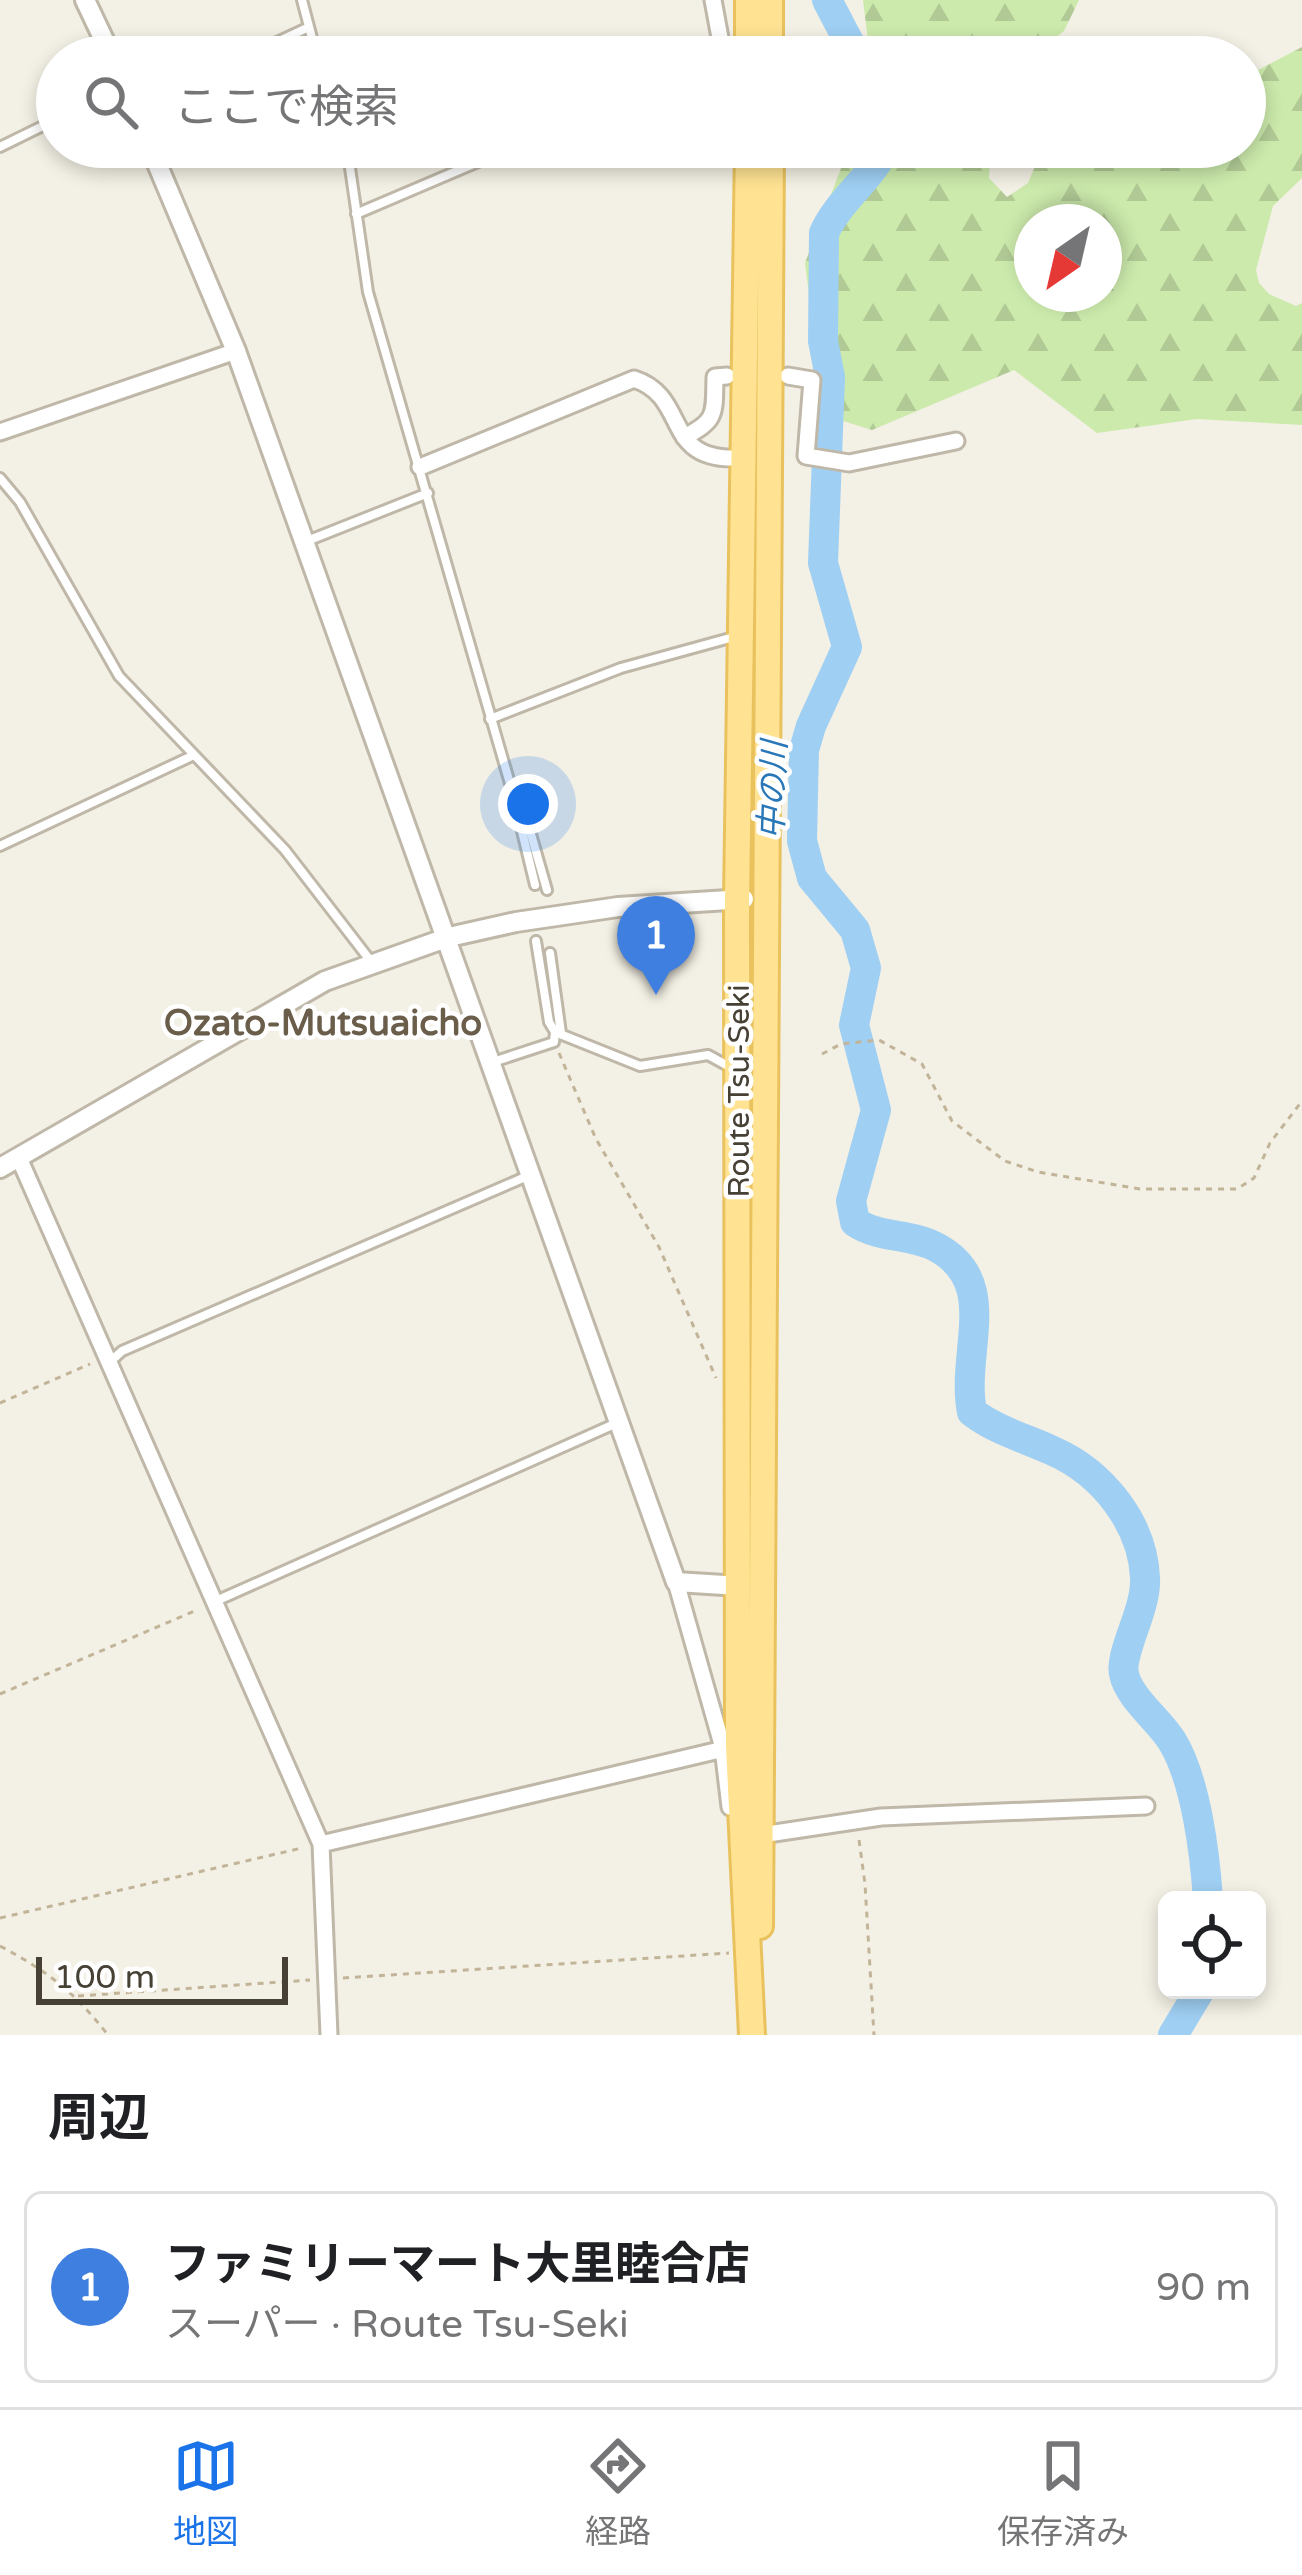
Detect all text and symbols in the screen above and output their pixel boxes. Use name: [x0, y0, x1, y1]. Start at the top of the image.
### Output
search box: [36, 36, 1266, 168]
icon: search: [78, 69, 144, 135]
text: ここで検索: [174, 81, 399, 135]
north arrow: [1014, 204, 1122, 312]
water label: 中の川: [752, 737, 795, 840]
your location: [498, 774, 558, 834]
pin: 1: [617, 896, 695, 995]
street label: Route Tsu-Seki: [721, 984, 758, 1198]
district label: Ozato-Mutsuaicho: [164, 1002, 482, 1045]
map controls: [1158, 1891, 1266, 1999]
button: locate: [1158, 1891, 1266, 1999]
scale bar: [36, 1951, 288, 2004]
text: 100 m: [54, 1958, 155, 1997]
text: 周辺: [48, 2088, 150, 2150]
text: ファミリーマート大里睦合店: [165, 2238, 750, 2292]
text: 1: [78, 2264, 102, 2311]
text: 90 m: [1156, 2264, 1251, 2311]
text: スーパー · Route Tsu-Seki: [165, 2301, 629, 2348]
tab: 地図: [173, 2433, 239, 2553]
tab: 経路: [585, 2433, 651, 2553]
tab: 保存済み: [997, 2433, 1129, 2553]

